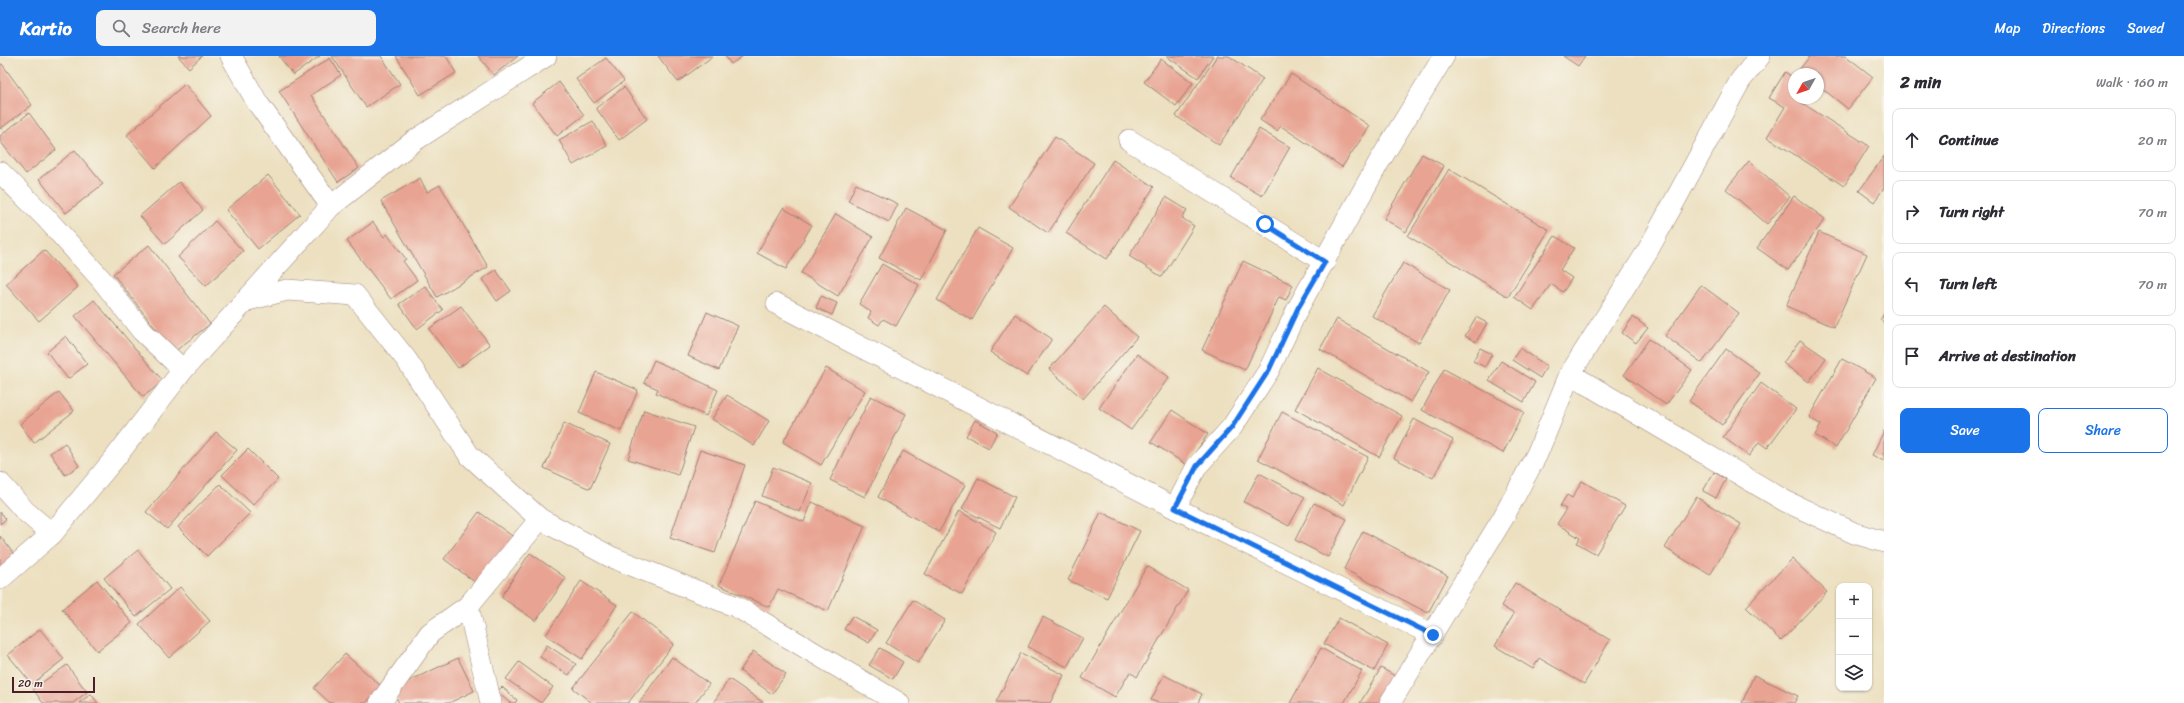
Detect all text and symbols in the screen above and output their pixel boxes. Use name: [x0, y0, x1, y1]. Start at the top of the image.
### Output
search box: [96, 10, 376, 46]
text: Kartio: [20, 12, 72, 45]
text: Search here: [142, 15, 221, 41]
text: Map: [1994, 16, 2020, 41]
text: Directions: [2042, 16, 2105, 41]
text: Saved: [2127, 16, 2164, 41]
icon: search: [110, 17, 132, 39]
text: 2 min: [1900, 67, 1941, 97]
north arrow: [1788, 68, 1824, 104]
text: Walk · 160 m: [2096, 71, 2168, 94]
text: Continue: [1939, 127, 1999, 153]
icon: ahead: [1901, 129, 1923, 151]
text: 20 m: [2138, 129, 2167, 152]
text: Turn right: [1939, 199, 2004, 225]
icon: right: [1901, 201, 1923, 223]
text: 70 m: [2138, 201, 2167, 224]
route start: [1256, 215, 1274, 233]
text: Turn left: [1939, 271, 1997, 297]
icon: left: [1901, 273, 1923, 295]
text: 70 m: [2138, 273, 2167, 296]
text: Arrive at destination: [1939, 343, 2076, 369]
icon: arrive: [1901, 345, 1923, 367]
button: Save: [1900, 408, 2030, 453]
button: Share: [2038, 408, 2168, 453]
map controls: [1836, 583, 1872, 691]
button: +: [1836, 583, 1872, 619]
button: −: [1836, 619, 1872, 655]
route end: [1424, 626, 1442, 644]
button: layers: [1836, 655, 1872, 691]
text: 20 m: [18, 674, 43, 693]
scale bar: [12, 675, 95, 694]

